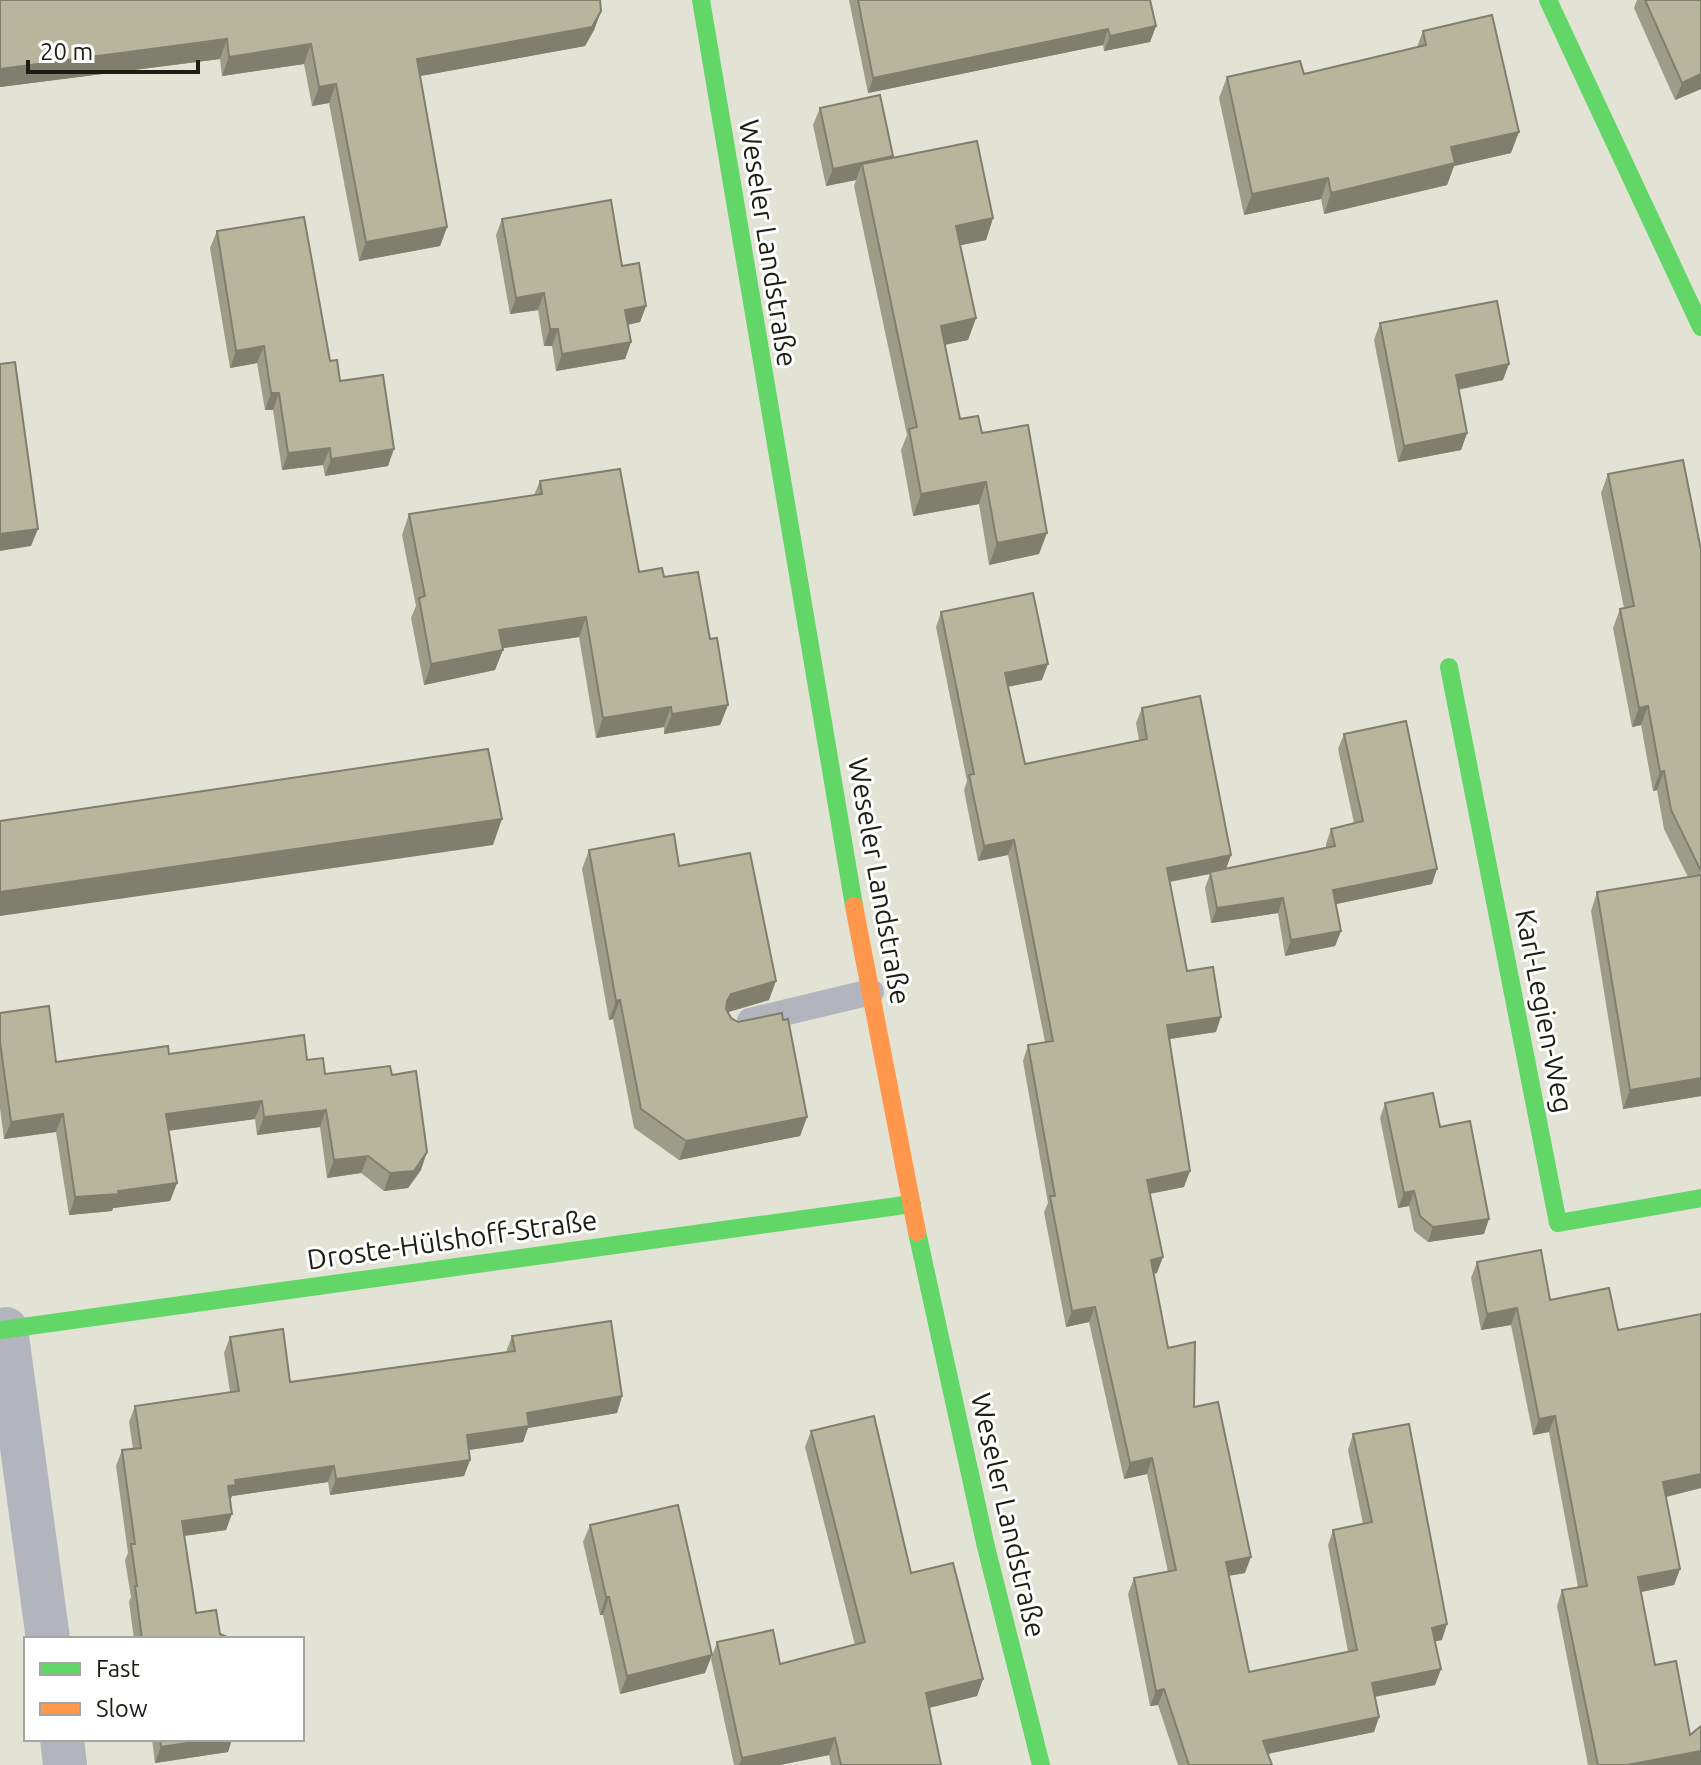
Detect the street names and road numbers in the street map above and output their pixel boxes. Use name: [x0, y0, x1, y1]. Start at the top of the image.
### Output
street label: Weseler Landstraße: [734, 117, 804, 369]
street label: Weseler Landstraße: [843, 755, 917, 1007]
street label: Karl-Legien-Weg: [1510, 907, 1580, 1115]
street label: Droste-Hülshoff-Straße: [305, 1203, 599, 1275]
street label: Weseler Landstraße: [966, 1390, 1052, 1640]

